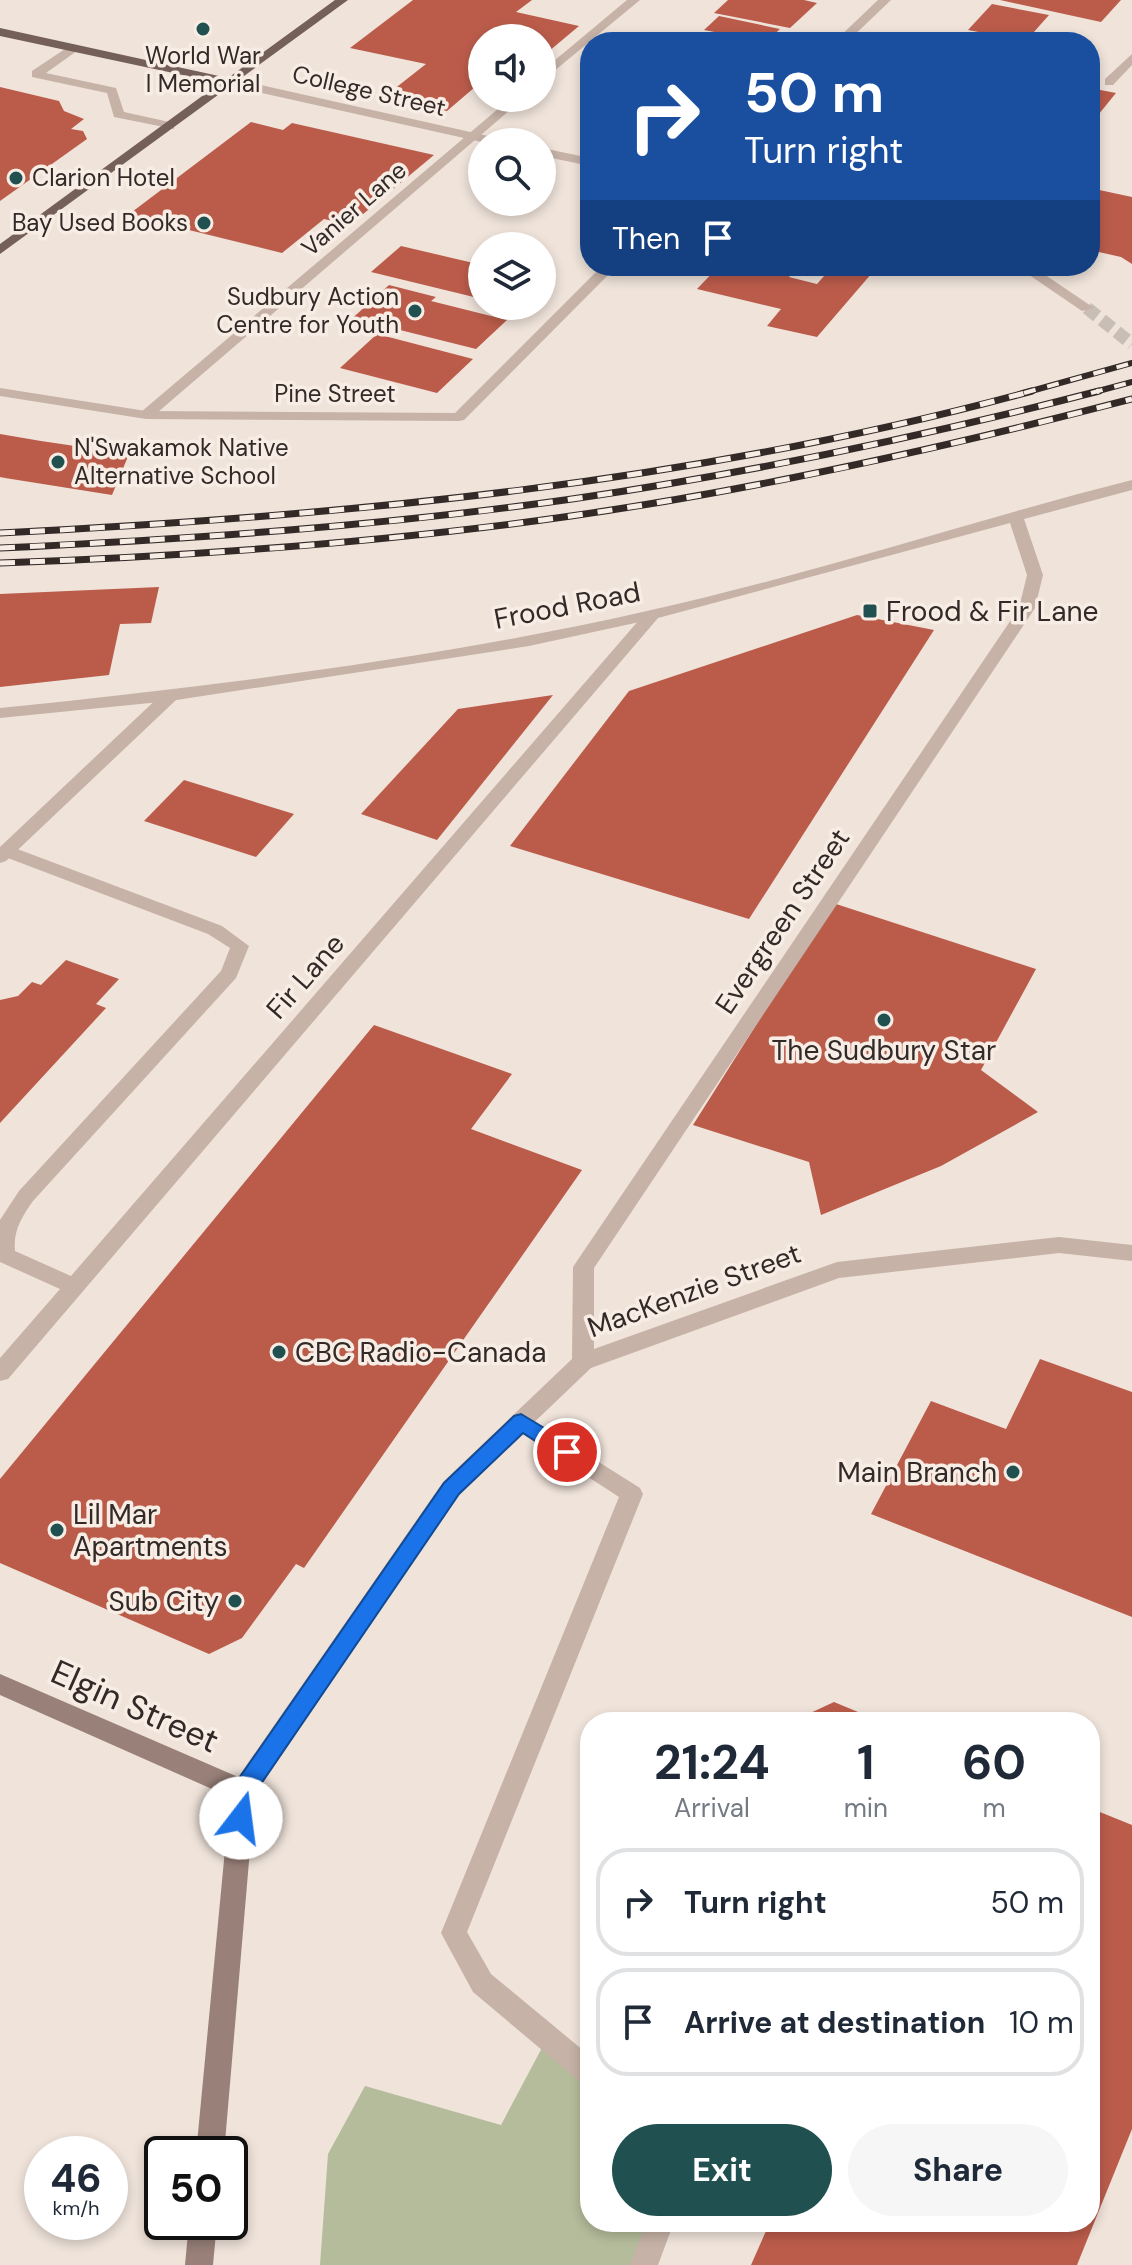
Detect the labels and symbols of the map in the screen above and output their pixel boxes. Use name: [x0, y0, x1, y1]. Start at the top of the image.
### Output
marker: World War I Memorial: [194, 20, 212, 38]
place label: World War I Memorial: [145, 40, 261, 99]
street label: College Street: [289, 58, 449, 123]
street label: Vanier Lane: [295, 155, 413, 263]
place label: Clarion Hotel: [32, 162, 175, 193]
marker: Clarion Hotel: [7, 169, 25, 187]
place label: Bay Used Books: [12, 207, 188, 238]
marker: Bay Used Books: [195, 214, 213, 232]
place label: Sudbury Action Centre for Youth: [216, 281, 399, 340]
marker: Sudbury Action Centre for Youth: [406, 302, 424, 320]
street label: Pine Street: [274, 378, 396, 409]
place label: N'Swakamok Native Alternative School: [74, 432, 289, 491]
marker: N'Swakamok Native Alternative School: [49, 453, 67, 471]
street label: Frood Road: [491, 573, 643, 638]
place label: Frood & Fir Lane: [886, 593, 1099, 630]
marker: Frood & Fir Lane: [861, 602, 879, 620]
street label: Evergreen Street: [707, 821, 858, 1021]
street label: Fir Lane: [258, 926, 353, 1027]
marker: The Sudbury Star: [875, 1011, 893, 1029]
place label: The Sudbury Star: [772, 1032, 996, 1069]
street label: MacKenzie Street: [582, 1235, 806, 1346]
place label: CBC Radio-Canada: [295, 1334, 546, 1371]
marker: CBC Radio-Canada: [270, 1343, 288, 1361]
pin: [533, 1418, 601, 1486]
place label: Main Branch: [837, 1454, 997, 1491]
marker: Main Branch: [1004, 1463, 1022, 1481]
place label: Lil Mar Apartments: [73, 1496, 228, 1565]
marker: Lil Mar Apartments: [48, 1521, 66, 1539]
place label: Sub City: [108, 1583, 219, 1620]
marker: Sub City: [226, 1592, 244, 1610]
street label: Elgin Street: [44, 1650, 226, 1763]
position arrow: [199, 1776, 283, 1860]
speed limit sign: 50: [144, 2136, 248, 2240]

